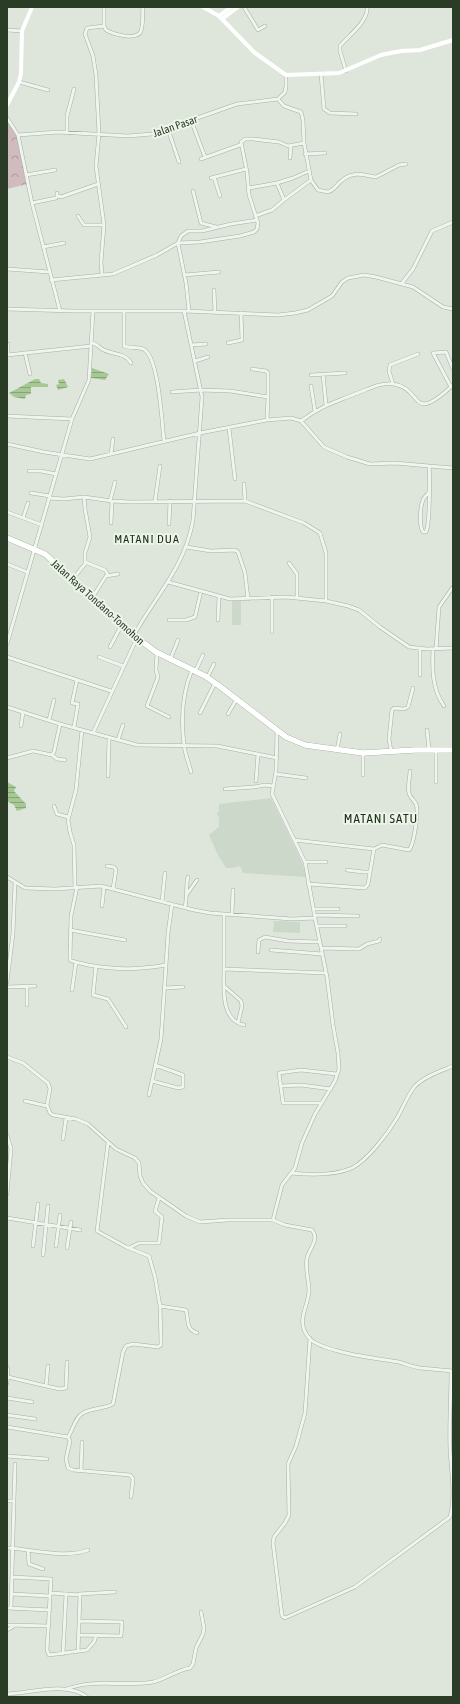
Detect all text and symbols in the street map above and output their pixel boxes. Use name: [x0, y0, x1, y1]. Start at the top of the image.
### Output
street label: Jalan Pasar: [151, 113, 199, 139]
district label: MATANI DUA: [114, 532, 180, 546]
street label: Jalan Raya Tondano-Tomohon: [49, 557, 147, 647]
district label: MATANI SATU: [344, 811, 418, 826]

